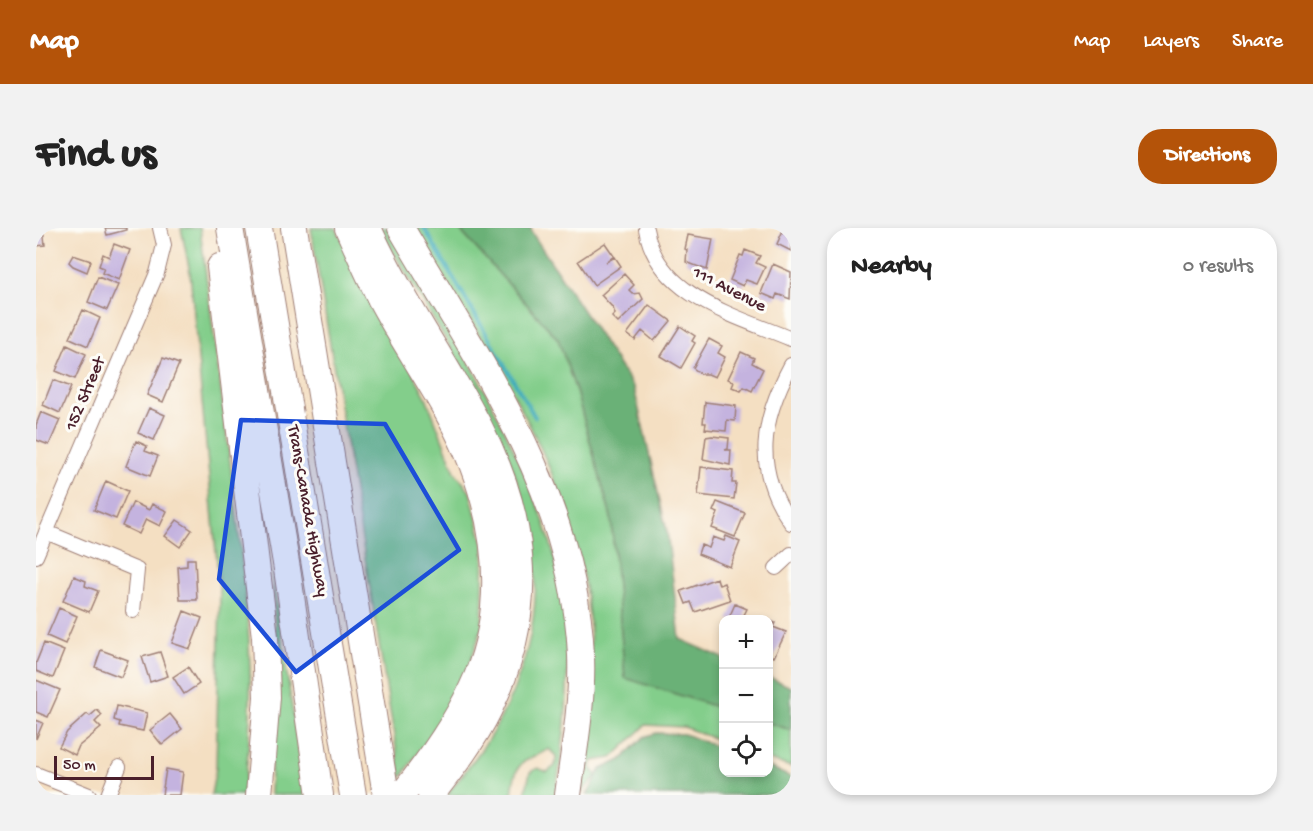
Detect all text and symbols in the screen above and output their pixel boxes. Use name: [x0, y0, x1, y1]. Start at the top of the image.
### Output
text: Map: [30, 26, 79, 59]
text: Map: [1074, 30, 1110, 55]
text: Layers: [1143, 30, 1199, 55]
text: Share: [1232, 30, 1283, 55]
button: Directions: [1138, 129, 1277, 184]
text: Find us: [36, 132, 156, 181]
text: Nearby: [851, 252, 932, 283]
text: 0 results: [1183, 256, 1253, 279]
street label: 111 Avenue: [688, 262, 770, 318]
street label: 152 Street: [61, 353, 112, 435]
street label: Trans-Canada Highway: [281, 422, 332, 599]
map controls: [719, 615, 773, 777]
button: +: [719, 615, 773, 669]
button: −: [719, 669, 773, 723]
button: locate: [719, 723, 773, 777]
scale bar: [54, 753, 154, 780]
text: 50 m: [63, 757, 96, 776]

